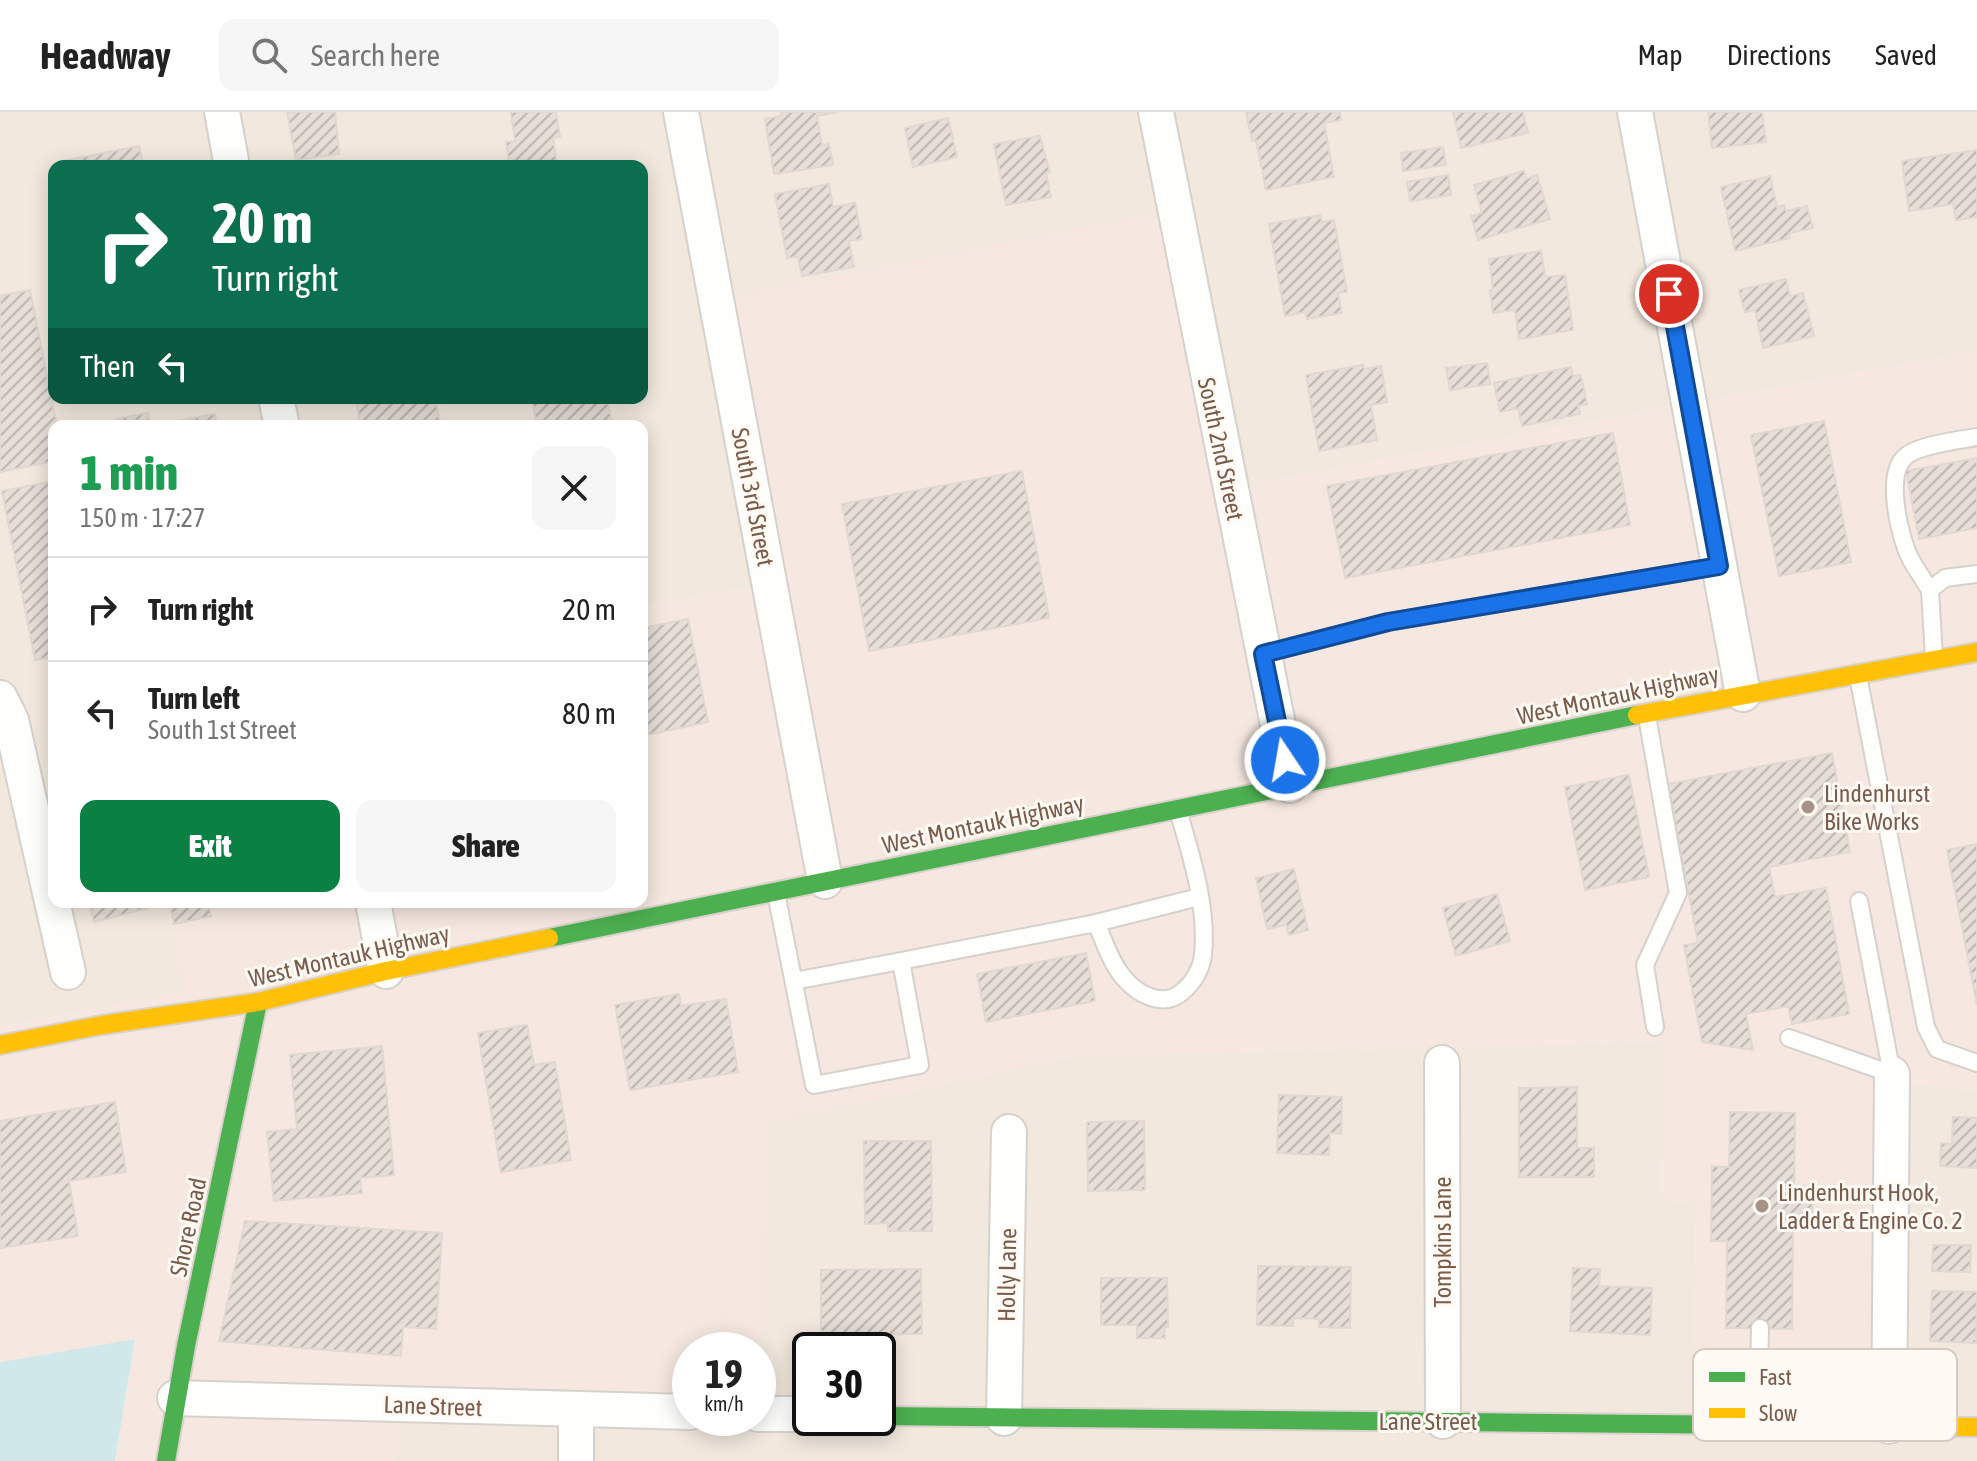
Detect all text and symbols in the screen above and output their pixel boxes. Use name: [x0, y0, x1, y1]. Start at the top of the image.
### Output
search box: [219, 19, 779, 91]
icon: search: [247, 33, 291, 77]
text: Headway: [40, 34, 171, 77]
text: Search here: [311, 38, 440, 72]
text: Map: [1638, 39, 1683, 71]
text: Directions: [1727, 39, 1831, 71]
text: Saved: [1875, 39, 1937, 71]
text: 20 m: [212, 191, 313, 255]
icon: right: [80, 192, 184, 296]
text: Turn right: [212, 257, 339, 299]
pin: [1635, 260, 1703, 328]
icon: arrive: [1647, 272, 1691, 316]
icon: left: [151, 344, 195, 388]
text: Then: [80, 349, 135, 383]
street label: South 2nd Street: [1193, 375, 1249, 523]
street label: South 3rd Street: [726, 425, 780, 569]
text: 1 min: [80, 445, 178, 500]
button: close: [532, 446, 616, 530]
text: 150 m · 17:27: [80, 503, 205, 533]
icon: right: [80, 587, 124, 631]
text: Turn right: [148, 592, 254, 626]
text: 20 m: [562, 592, 616, 626]
street label: West Montauk Highway: [1515, 660, 1721, 730]
text: Turn left: [148, 681, 240, 715]
icon: left: [80, 691, 124, 735]
text: 80 m: [562, 696, 616, 730]
text: South 1st Street: [148, 715, 297, 745]
position arrow: [1243, 718, 1327, 802]
place label: Lindenhurst Bike Works: [1824, 780, 1930, 835]
street label: West Montauk Highway: [880, 789, 1086, 859]
marker: Lindenhurst Bike Works: [1799, 798, 1817, 816]
button: Exit: [80, 800, 340, 892]
button: Share: [356, 800, 616, 892]
street label: West Montauk Highway: [246, 920, 452, 992]
street label: Shore Road: [164, 1175, 212, 1279]
street label: Tompkins Lane: [1429, 1177, 1456, 1307]
place label: Lindenhurst Hook, Ladder & Engine Co. 2: [1778, 1179, 1963, 1234]
marker: Lindenhurst Hook, Ladder & Engine Co. 2: [1753, 1197, 1771, 1215]
street label: Holly Lane: [993, 1228, 1021, 1322]
speed limit sign: 30: [792, 1332, 896, 1436]
legend: [1693, 1349, 1957, 1441]
text: 19: [705, 1351, 743, 1396]
text: Fast: [1759, 1364, 1792, 1390]
street label: Lane Street: [383, 1391, 483, 1421]
text: km/h: [704, 1392, 744, 1415]
text: Slow: [1759, 1400, 1797, 1426]
street label: Lane Street: [1379, 1408, 1478, 1435]

